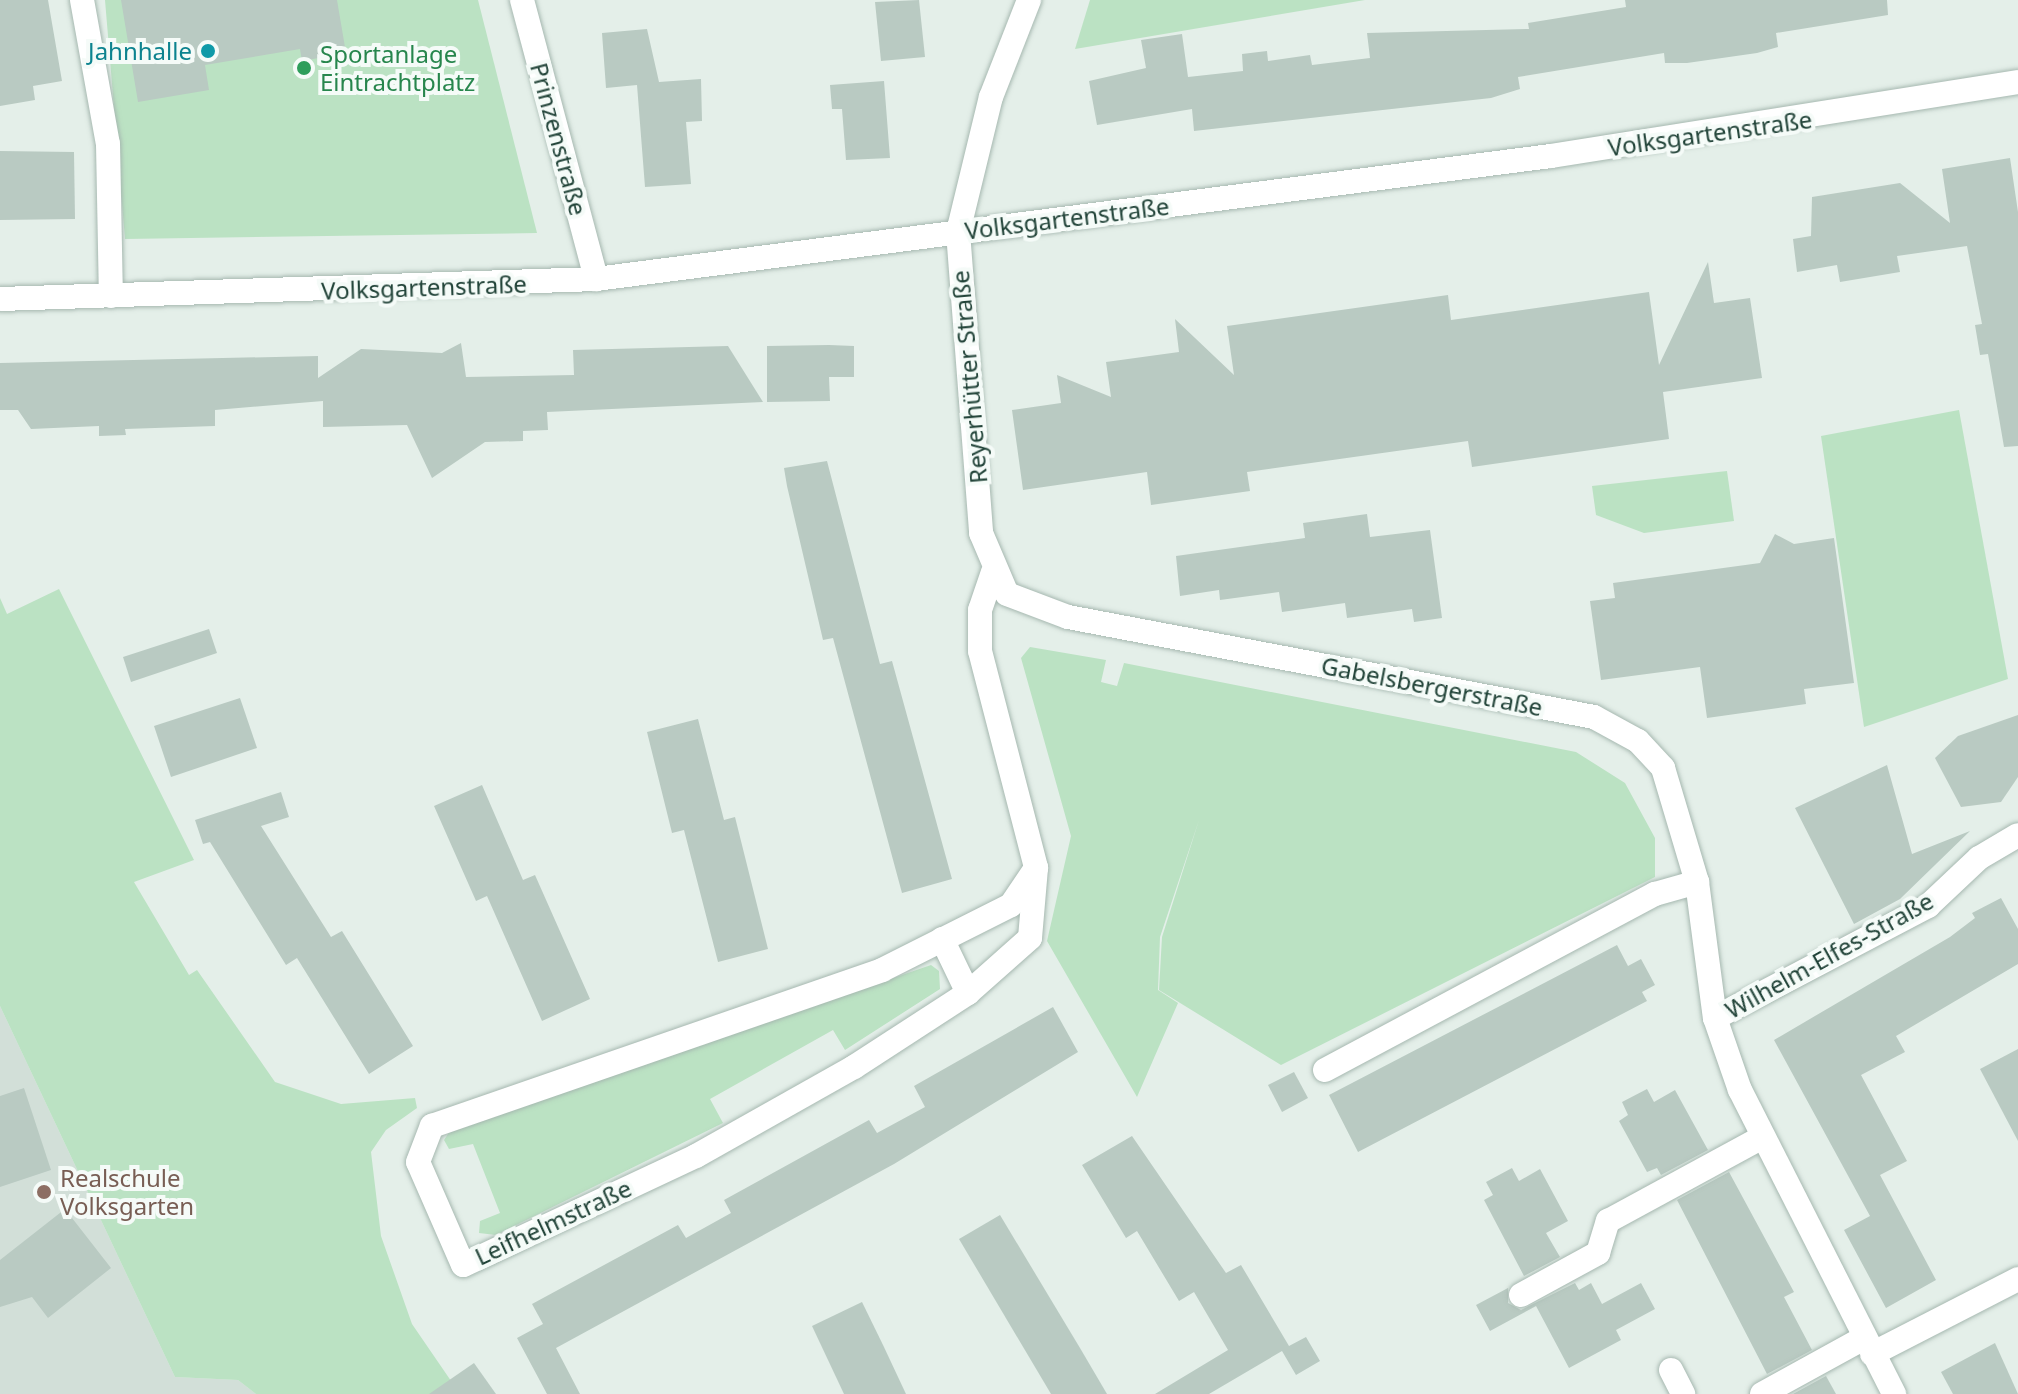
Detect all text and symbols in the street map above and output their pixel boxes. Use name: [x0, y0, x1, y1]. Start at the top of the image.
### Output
place label: Jahnhalle: [88, 37, 192, 65]
place label: Sportanlage Eintrachtplatz: [320, 40, 475, 96]
marker: Jahnhalle: [199, 42, 217, 60]
marker: Sportanlage Eintrachtplatz: [295, 59, 313, 77]
street label: Prinzenstraße: [525, 60, 593, 218]
street label: Volksgartenstraße: [1606, 104, 1814, 162]
street label: Volksgartenstraße: [963, 191, 1171, 245]
street label: Volksgartenstraße: [321, 269, 527, 305]
street label: Reyerhütter Straße: [945, 269, 993, 485]
street label: Gabelsbergerstraße: [1319, 650, 1545, 722]
street label: Wilhelm-Elfes-Straße: [1720, 886, 1938, 1024]
place label: Realschule Volksgarten: [60, 1164, 194, 1220]
street label: Leifhelmstraße: [470, 1173, 636, 1271]
marker: Realschule Volksgarten: [35, 1183, 53, 1201]

